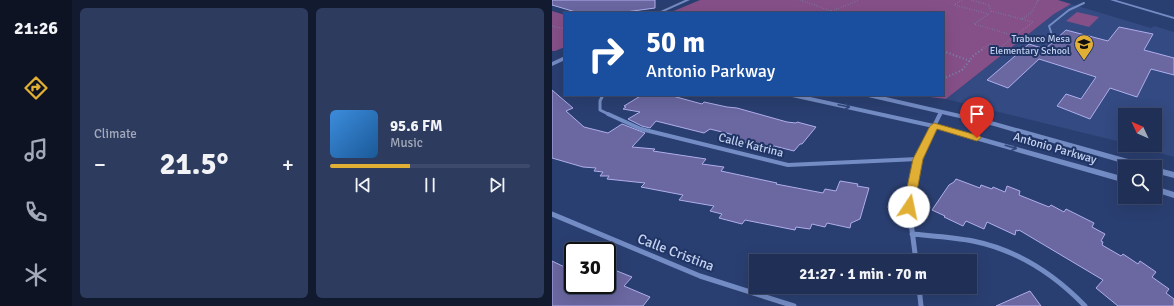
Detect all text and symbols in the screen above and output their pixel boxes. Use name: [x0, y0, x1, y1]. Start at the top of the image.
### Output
text: 21:26: [14, 17, 58, 39]
text: 50 m: [646, 26, 705, 60]
icon: right: [580, 28, 632, 80]
place label: Trabuco Mesa Elementary School: [990, 33, 1070, 57]
school or university icon: Trabuco Mesa Elementary School: [1073, 33, 1095, 61]
text: Antonio Parkway: [646, 60, 775, 82]
icon: directions: [22, 74, 50, 102]
pin: [960, 97, 994, 138]
one-way arrow: [837, 103, 850, 111]
icon: arrive: [966, 103, 988, 125]
north arrow: [1118, 108, 1162, 152]
map controls: [1118, 108, 1162, 204]
text: 95.6 FM: [390, 117, 442, 135]
text: Climate: [94, 126, 137, 142]
street label: Antonio Parkway: [1011, 129, 1099, 168]
street label: Calle Katrina: [717, 130, 785, 161]
text: Music: [390, 135, 423, 151]
icon: music: [22, 136, 50, 164]
one-way arrow: [1004, 144, 1017, 152]
text: 21.5°: [159, 146, 229, 183]
text: −: [94, 151, 106, 178]
text: +: [282, 151, 294, 178]
button: search: [1118, 160, 1162, 204]
icon: previous: [352, 174, 374, 196]
icon: pause: [419, 174, 441, 196]
icon: next: [486, 174, 508, 196]
position arrow: [888, 186, 930, 228]
icon: phone: [22, 198, 50, 226]
street label: Calle Cristina: [635, 230, 717, 275]
speed limit sign: 30: [564, 242, 616, 294]
icon: climate: [22, 261, 50, 289]
text: 21:27 · 1 min · 70 m: [799, 265, 927, 283]

